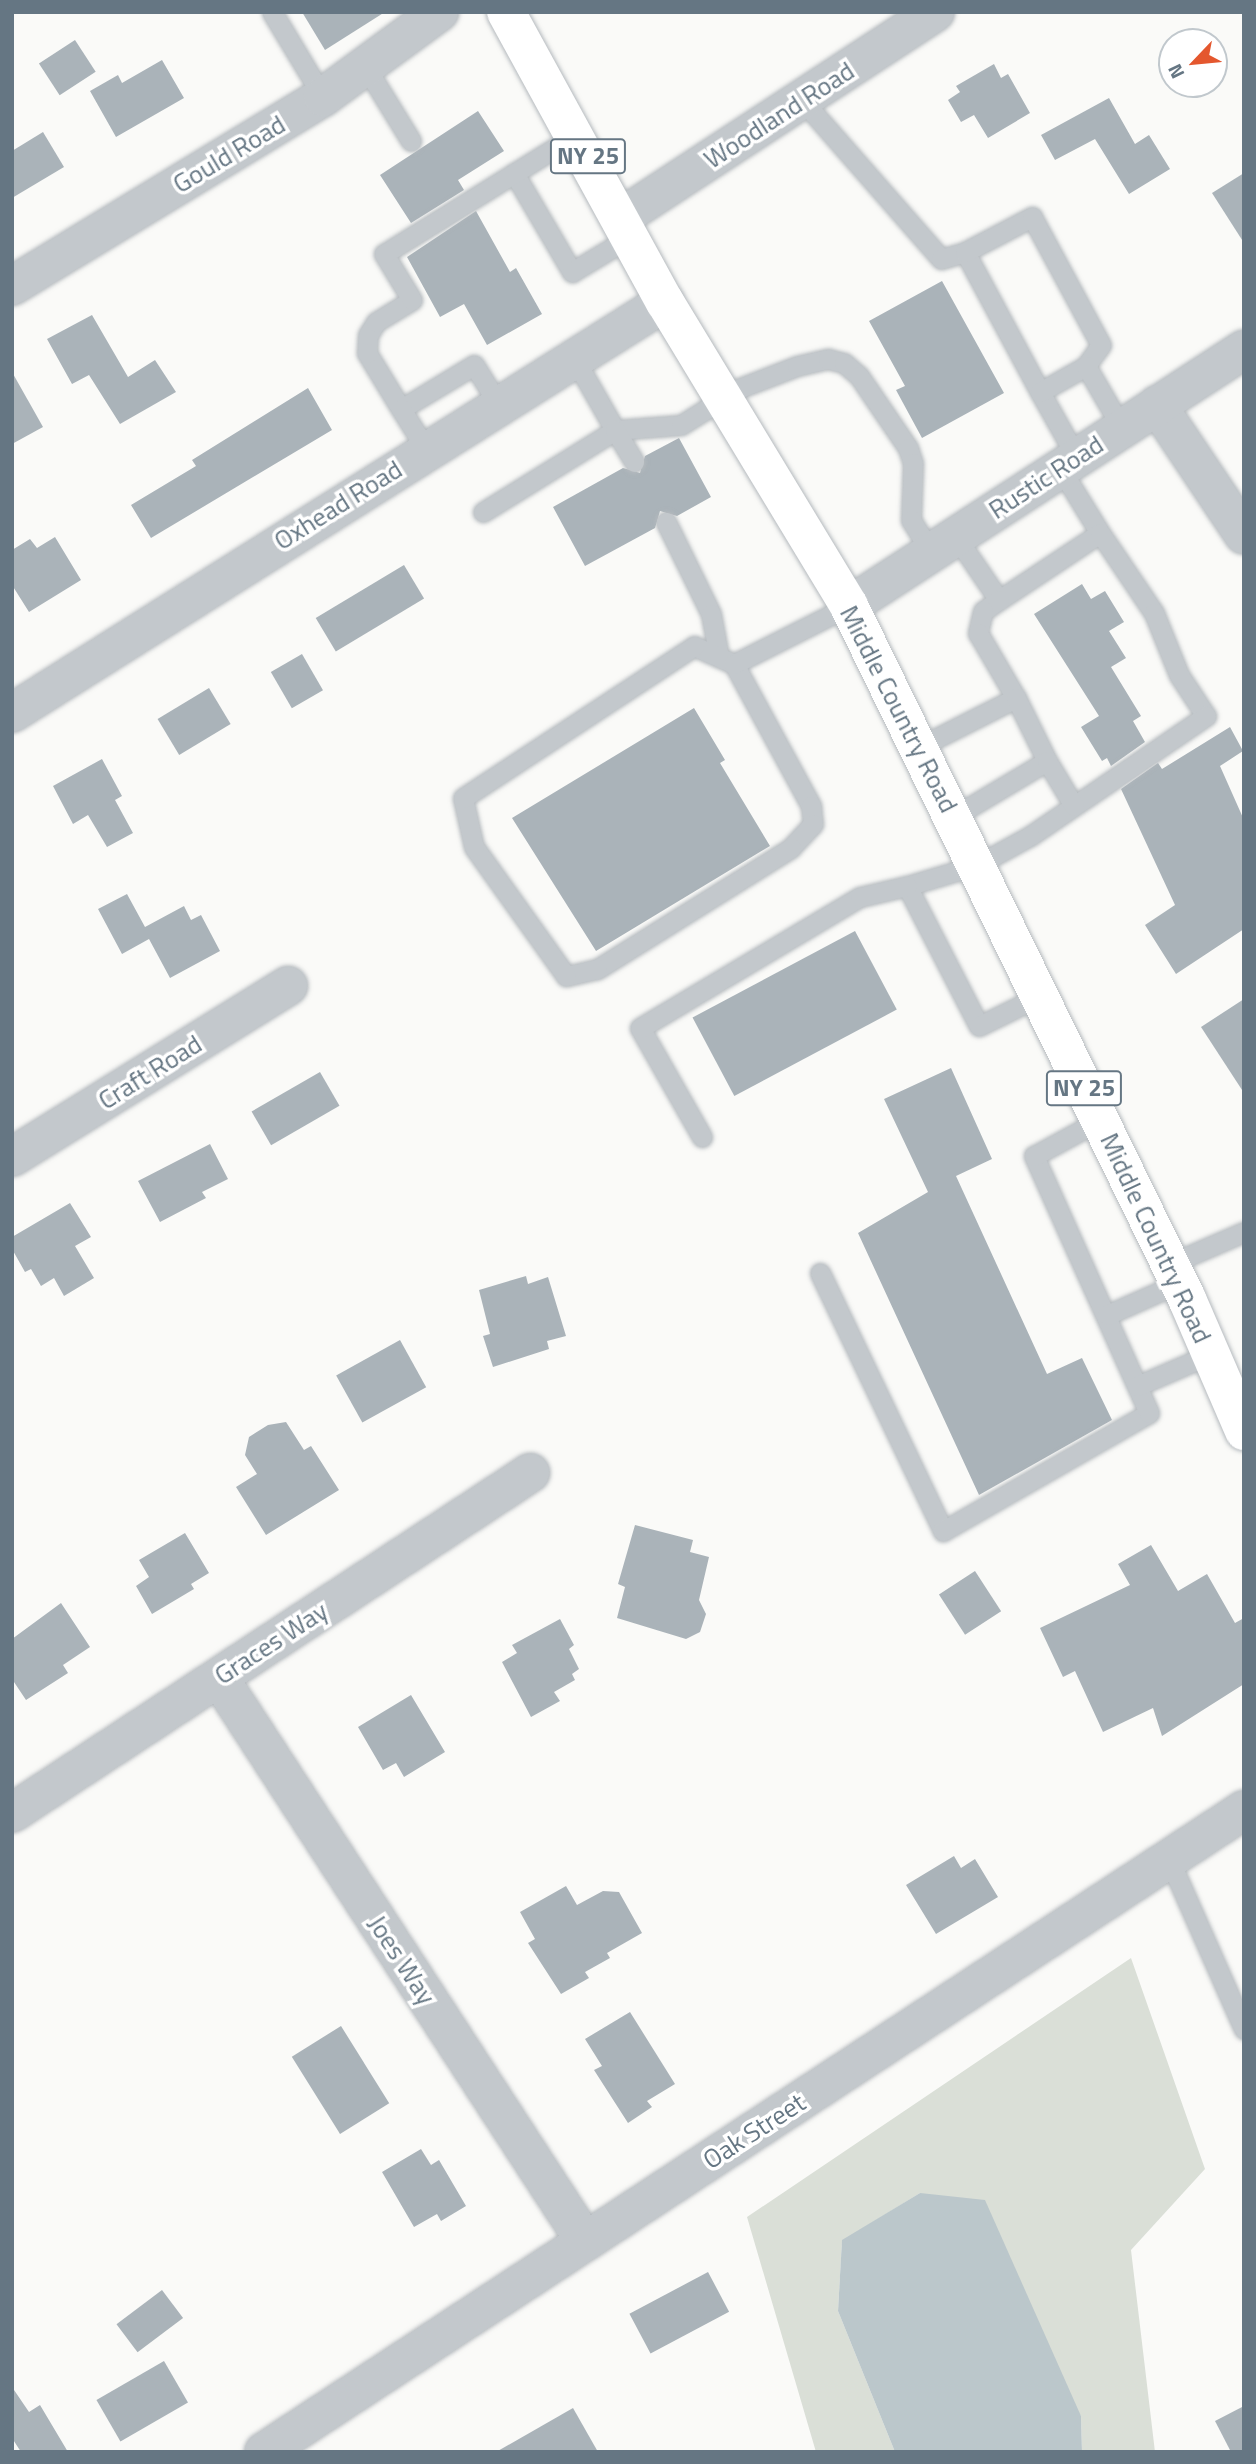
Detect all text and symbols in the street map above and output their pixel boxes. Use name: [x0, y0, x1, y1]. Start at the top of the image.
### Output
north arrow: [1158, 28, 1228, 98]
street label: Woodland Road: [698, 55, 860, 175]
text: N: [1160, 59, 1191, 84]
street label: Gould Road: [167, 108, 291, 200]
road number: NY 25: [550, 136, 626, 176]
street label: Rustic Road: [983, 429, 1109, 525]
street label: Oxhead Road: [268, 453, 408, 557]
street label: Middle Country Road: [833, 600, 965, 818]
street label: Craft Road: [93, 1028, 207, 1116]
road number: NY 25: [1046, 1068, 1122, 1108]
street label: Middle Country Road: [1094, 1128, 1218, 1348]
street label: Graces Way: [209, 1595, 333, 1691]
street label: Joes Way: [362, 1910, 442, 2010]
street label: Oak Street: [697, 2086, 811, 2176]

